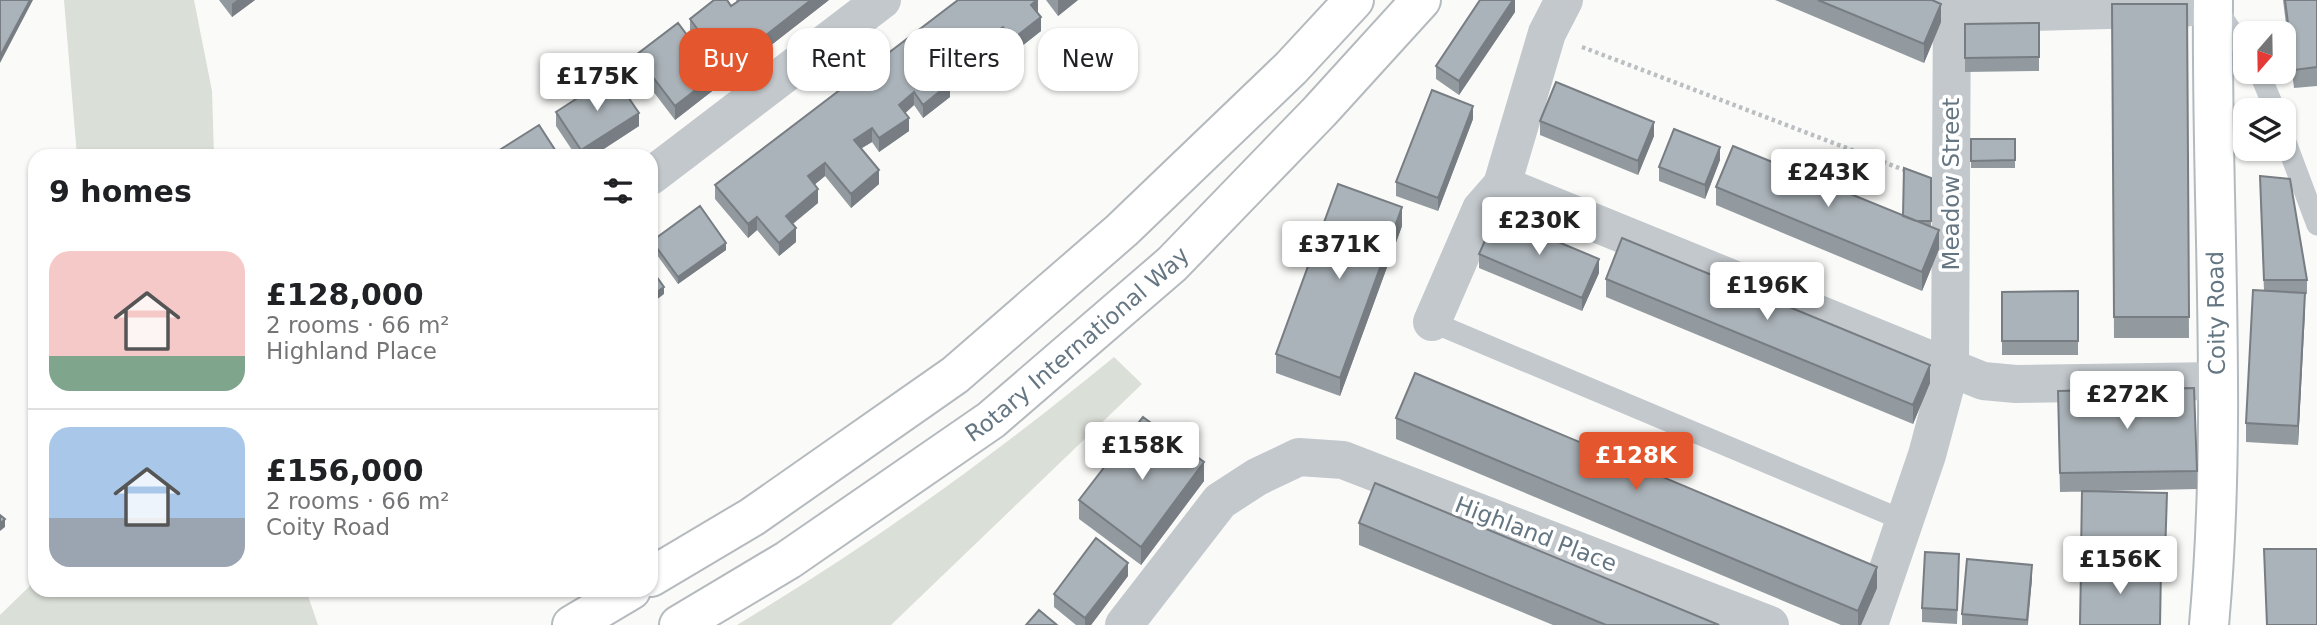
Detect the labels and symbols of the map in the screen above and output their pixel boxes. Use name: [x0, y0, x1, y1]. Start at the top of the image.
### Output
north arrow: [2233, 21, 2296, 84]
pin: £175K: [548, 54, 646, 113]
street label: Meadow Street: [1938, 98, 1964, 270]
pin: £243K: [1779, 150, 1877, 209]
pin: £230K: [1490, 198, 1588, 257]
pin: £371K: [1290, 222, 1388, 281]
street label: Rotary International Way: [960, 242, 1194, 447]
street label: Coity Road: [2202, 251, 2230, 375]
pin: £196K: [1718, 262, 1816, 322]
pin: £272K: [2078, 372, 2176, 431]
pin: £158K: [1093, 422, 1191, 482]
pin: £128K: [1587, 433, 1685, 492]
street label: Highland Place: [1452, 491, 1620, 577]
pin: £156K: [2071, 536, 2169, 596]

